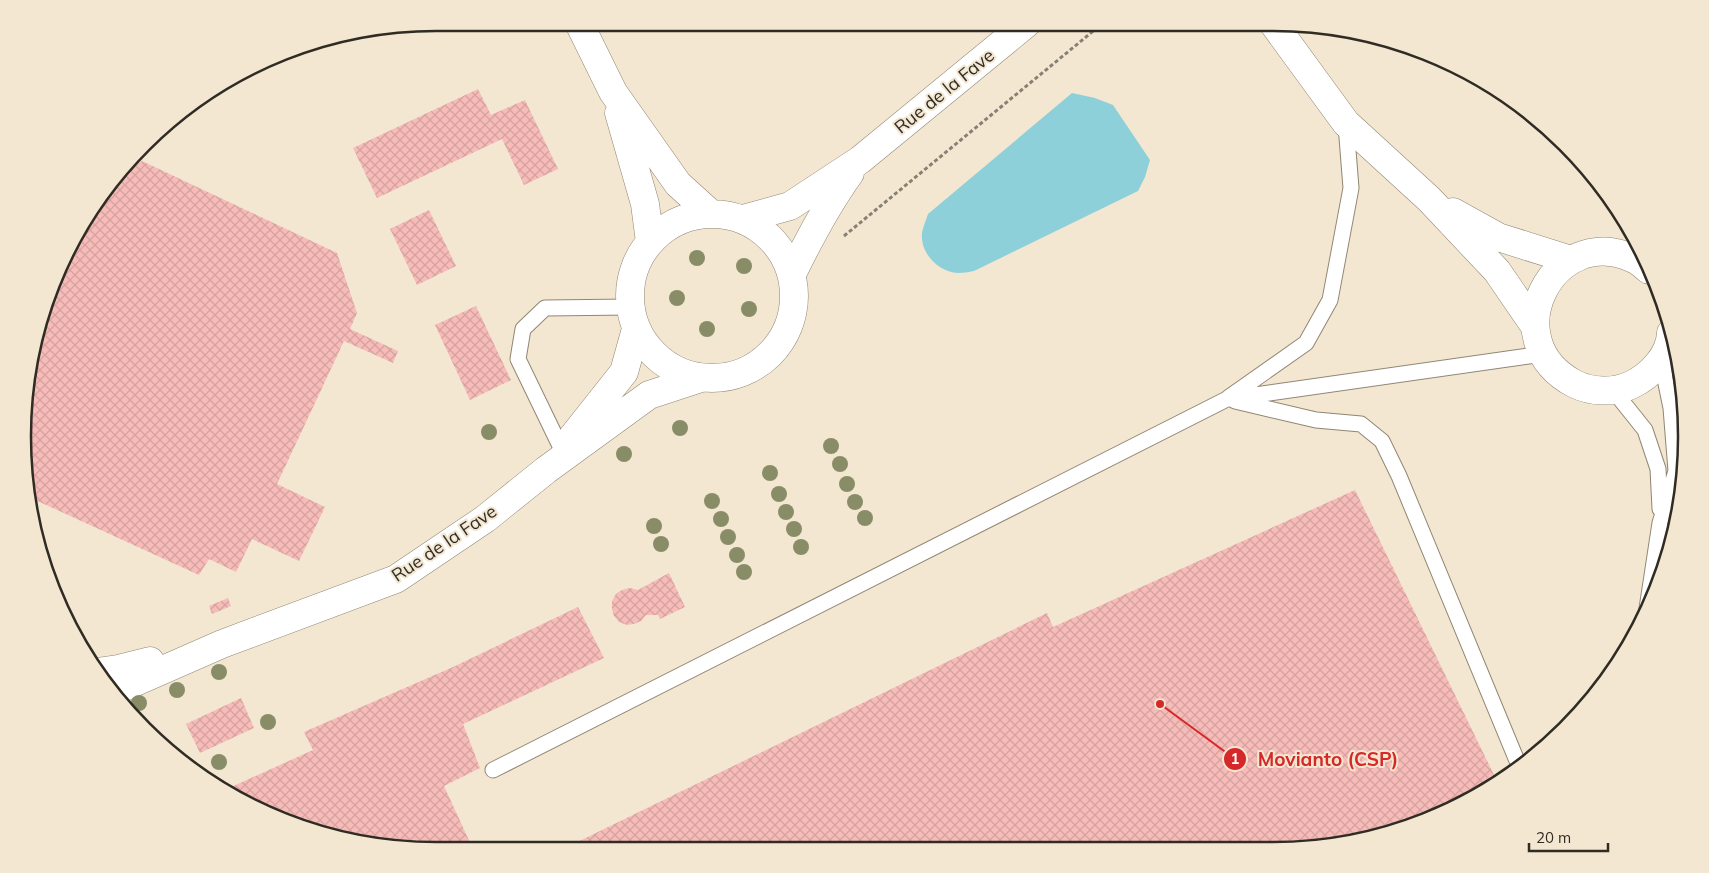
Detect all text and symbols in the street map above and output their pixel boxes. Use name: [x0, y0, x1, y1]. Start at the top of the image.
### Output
street label: Rue de la Fave: [889, 44, 999, 138]
street label: Rue de la Fave: [387, 499, 501, 587]
callout: Movianto (CSP): [1223, 742, 1408, 776]
text: Movianto (CSP): [1258, 747, 1398, 771]
text: 1: [1230, 749, 1240, 768]
scale bar: [1529, 820, 1608, 852]
text: 20 m: [1536, 828, 1571, 847]

